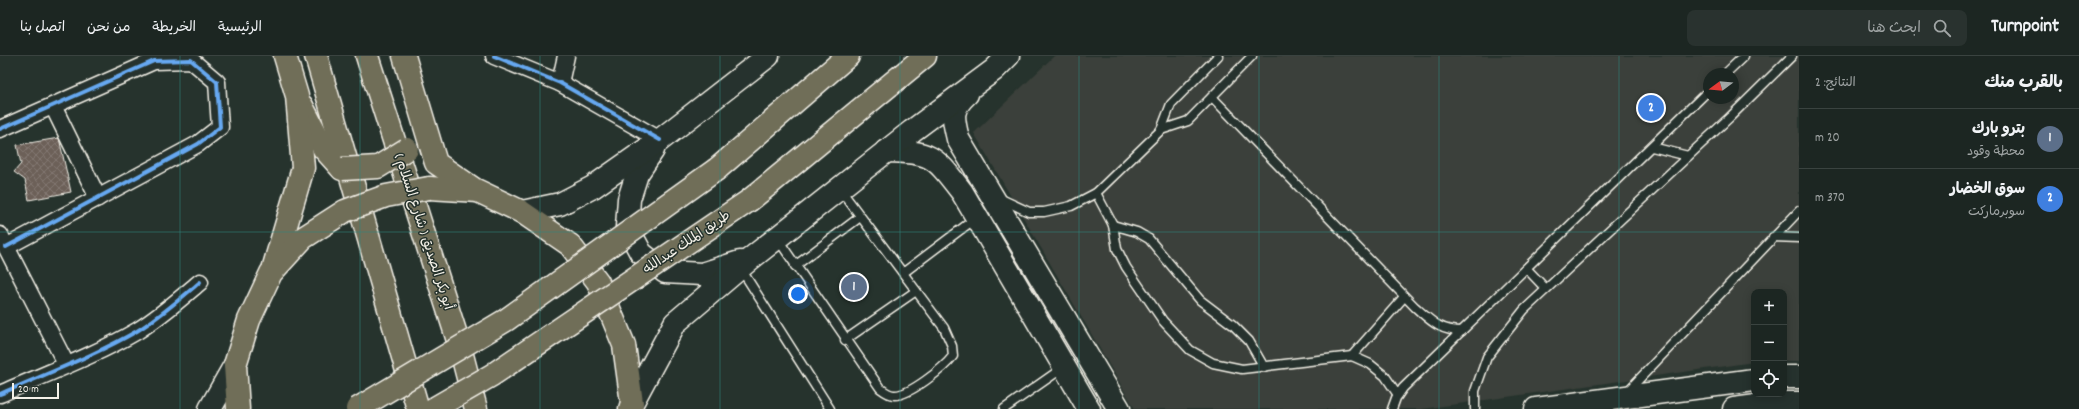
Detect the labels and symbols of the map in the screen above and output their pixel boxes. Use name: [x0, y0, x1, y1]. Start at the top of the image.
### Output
north arrow: [1703, 68, 1739, 104]
pin: 2: [1638, 93, 1664, 123]
street label: ( شارع السلام ) أبو بكر الصديق: [388, 151, 458, 313]
street label: طريق الملك عبدالله: [639, 206, 735, 280]
pin: 1: [841, 272, 867, 302]
your location: [788, 284, 808, 304]
scale bar: [12, 381, 59, 400]

